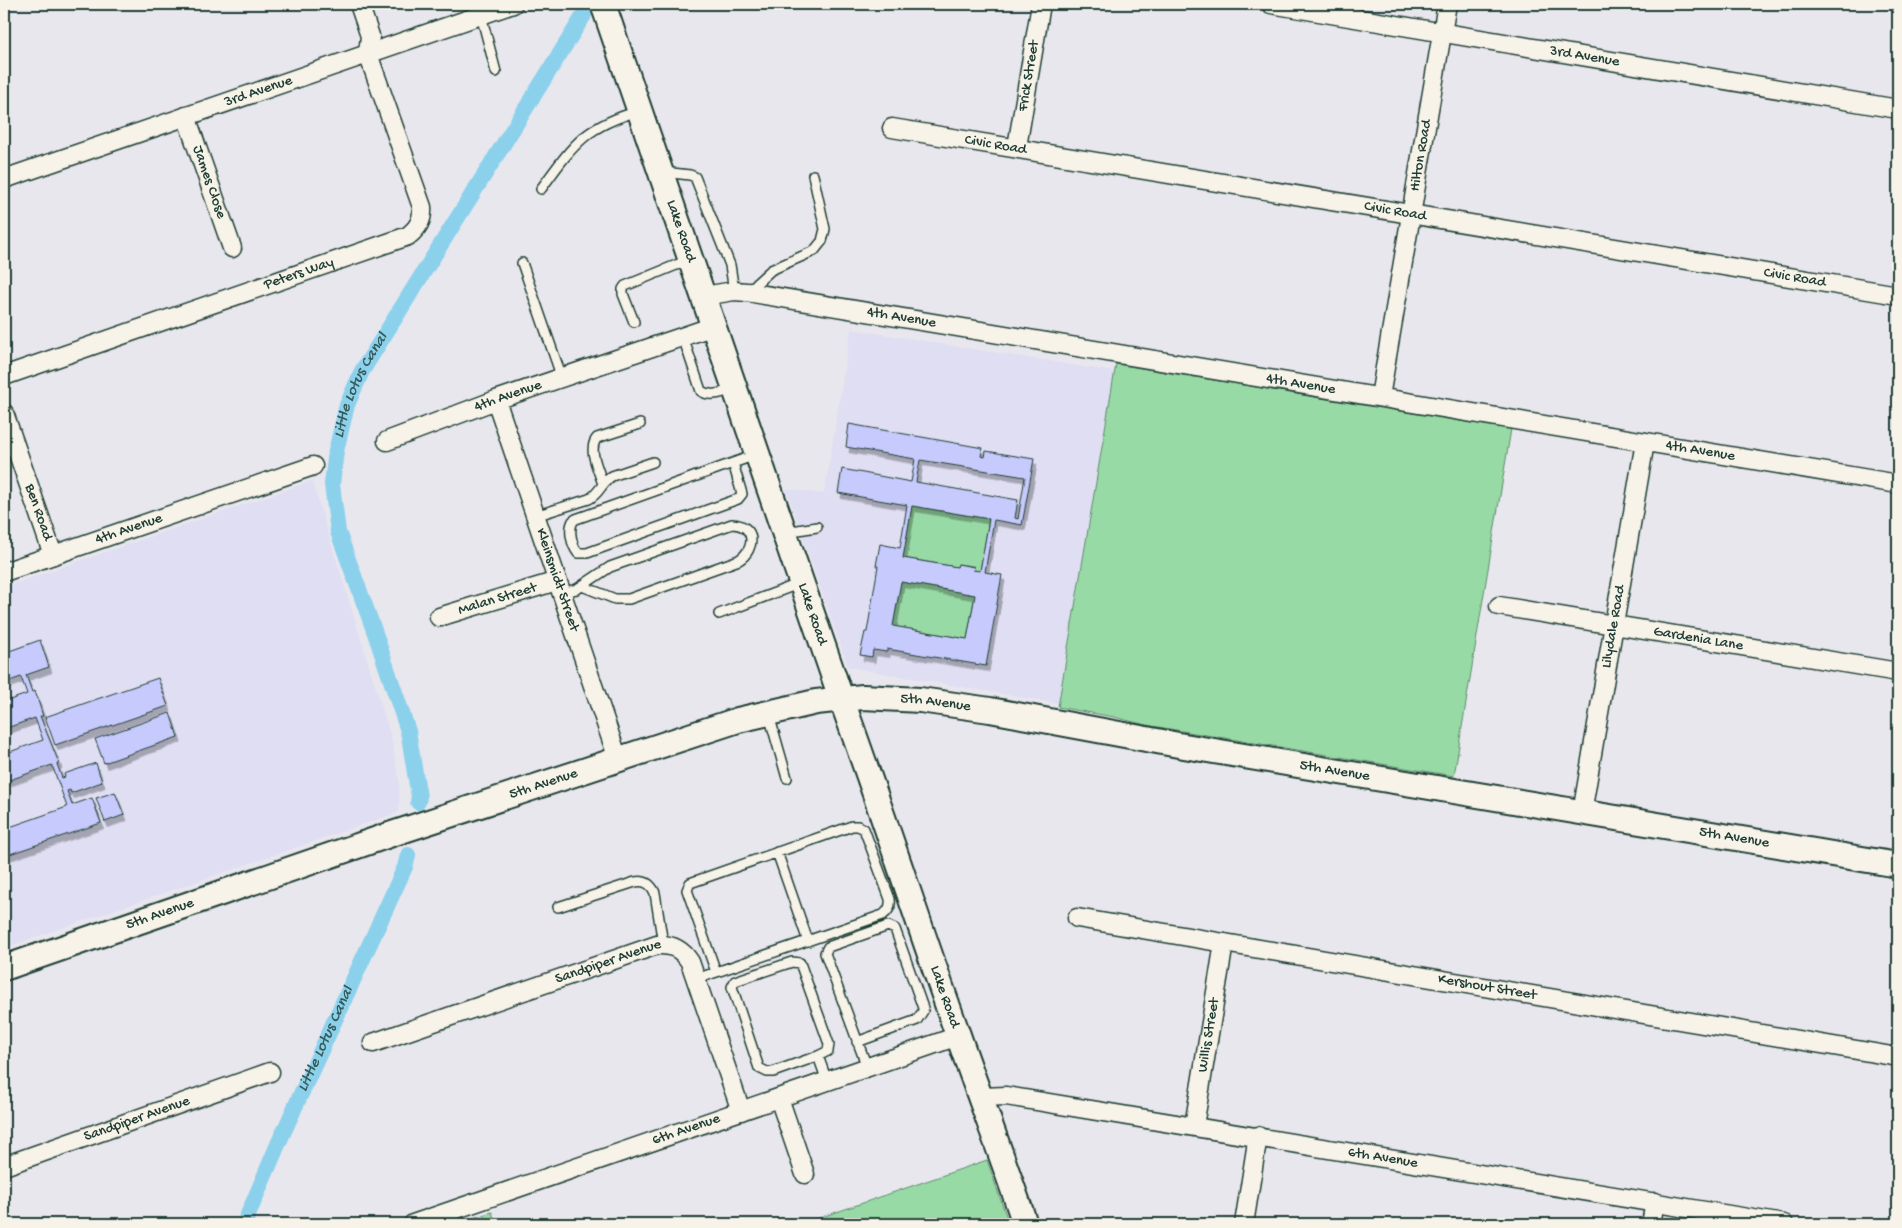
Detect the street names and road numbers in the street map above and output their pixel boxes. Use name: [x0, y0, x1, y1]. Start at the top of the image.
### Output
street label: Frick Street: [1014, 37, 1044, 114]
street label: 3rd Avenue: [1547, 42, 1621, 71]
street label: 3rd Avenue: [221, 71, 295, 112]
street label: Hilton Road: [1406, 117, 1436, 193]
street label: Civic Road: [963, 131, 1029, 159]
street label: James Close: [188, 143, 230, 221]
street label: Lake Road: [662, 198, 700, 266]
street label: Civic Road: [1363, 198, 1429, 226]
street label: Peters Way: [261, 253, 337, 295]
street label: Civic Road: [1762, 264, 1828, 292]
street label: 4th Avenue: [865, 303, 938, 332]
street label: 4th Avenue: [1265, 370, 1337, 399]
street label: 4th Avenue: [472, 376, 544, 416]
street label: 4th Avenue: [1664, 436, 1737, 466]
street label: Ben Road: [20, 481, 57, 544]
street label: 4th Avenue: [93, 509, 165, 549]
street label: Kleinsmidt Street: [531, 526, 584, 636]
street label: Malan Street: [456, 578, 541, 620]
street label: Lake Road: [793, 581, 832, 649]
street label: Lilydale Road: [1598, 583, 1630, 670]
street label: Gardenia Lane: [1652, 623, 1745, 655]
street label: 5th Avenue: [900, 690, 972, 716]
street label: 5th Avenue: [1298, 756, 1371, 786]
street label: 5th Avenue: [507, 764, 580, 804]
street label: 5th Avenue: [1698, 823, 1771, 852]
street label: 5th Avenue: [124, 894, 197, 934]
street label: Sandpiper Avenue: [553, 936, 662, 988]
street label: Lake Road: [925, 963, 964, 1031]
street label: Kershout Street: [1437, 970, 1540, 1005]
street label: Willis Street: [1194, 995, 1224, 1074]
street label: Sandpiper Avenue: [82, 1092, 193, 1146]
street label: 6th Avenue: [650, 1110, 723, 1150]
street label: 6th Avenue: [1347, 1143, 1419, 1173]

